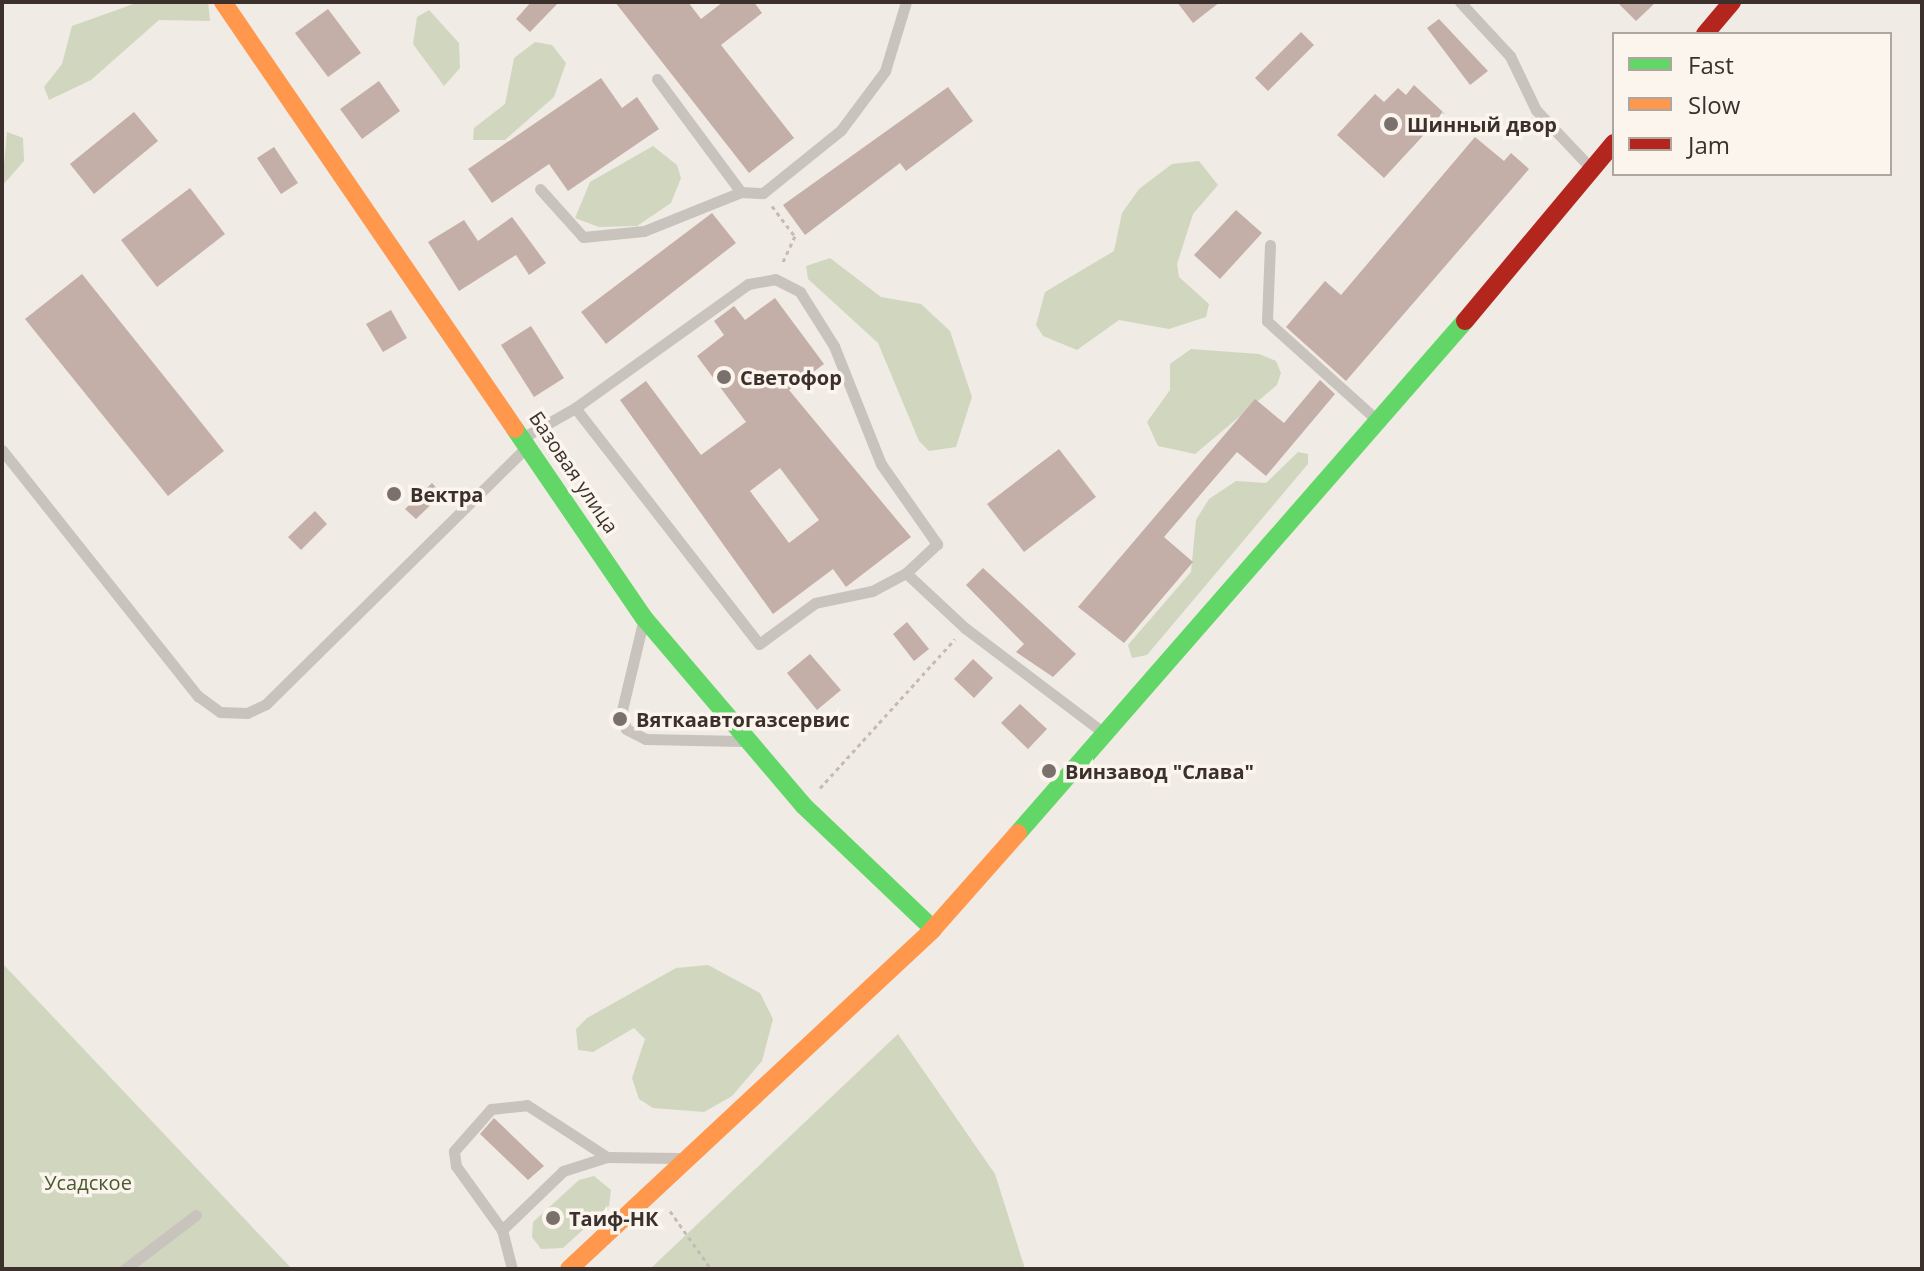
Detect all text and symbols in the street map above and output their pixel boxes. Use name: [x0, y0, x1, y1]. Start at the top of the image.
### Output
legend: [1612, 32, 1892, 176]
text: Fast: [1688, 48, 1734, 81]
text: Slow: [1688, 88, 1740, 121]
place label: Шинный двор: [1407, 112, 1557, 136]
marker: Шинный двор: [1382, 115, 1400, 133]
text: Jam: [1688, 128, 1730, 161]
place label: Светофор: [740, 365, 842, 389]
marker: Светофор: [715, 368, 733, 386]
street label: Базовая улица: [524, 407, 624, 537]
place label: Вектра: [410, 482, 483, 506]
marker: Вектра: [385, 485, 403, 503]
place label: Вяткаавтогазсервис: [636, 707, 850, 731]
marker: Вяткаавтогазсервис: [611, 710, 629, 728]
place label: Винзавод "Слава": [1065, 759, 1254, 783]
marker: Винзавод "Слава": [1040, 762, 1058, 780]
park label: Усадское: [44, 1170, 132, 1194]
place label: Таиф-НК: [569, 1206, 659, 1230]
marker: Таиф-НК: [544, 1209, 562, 1227]

